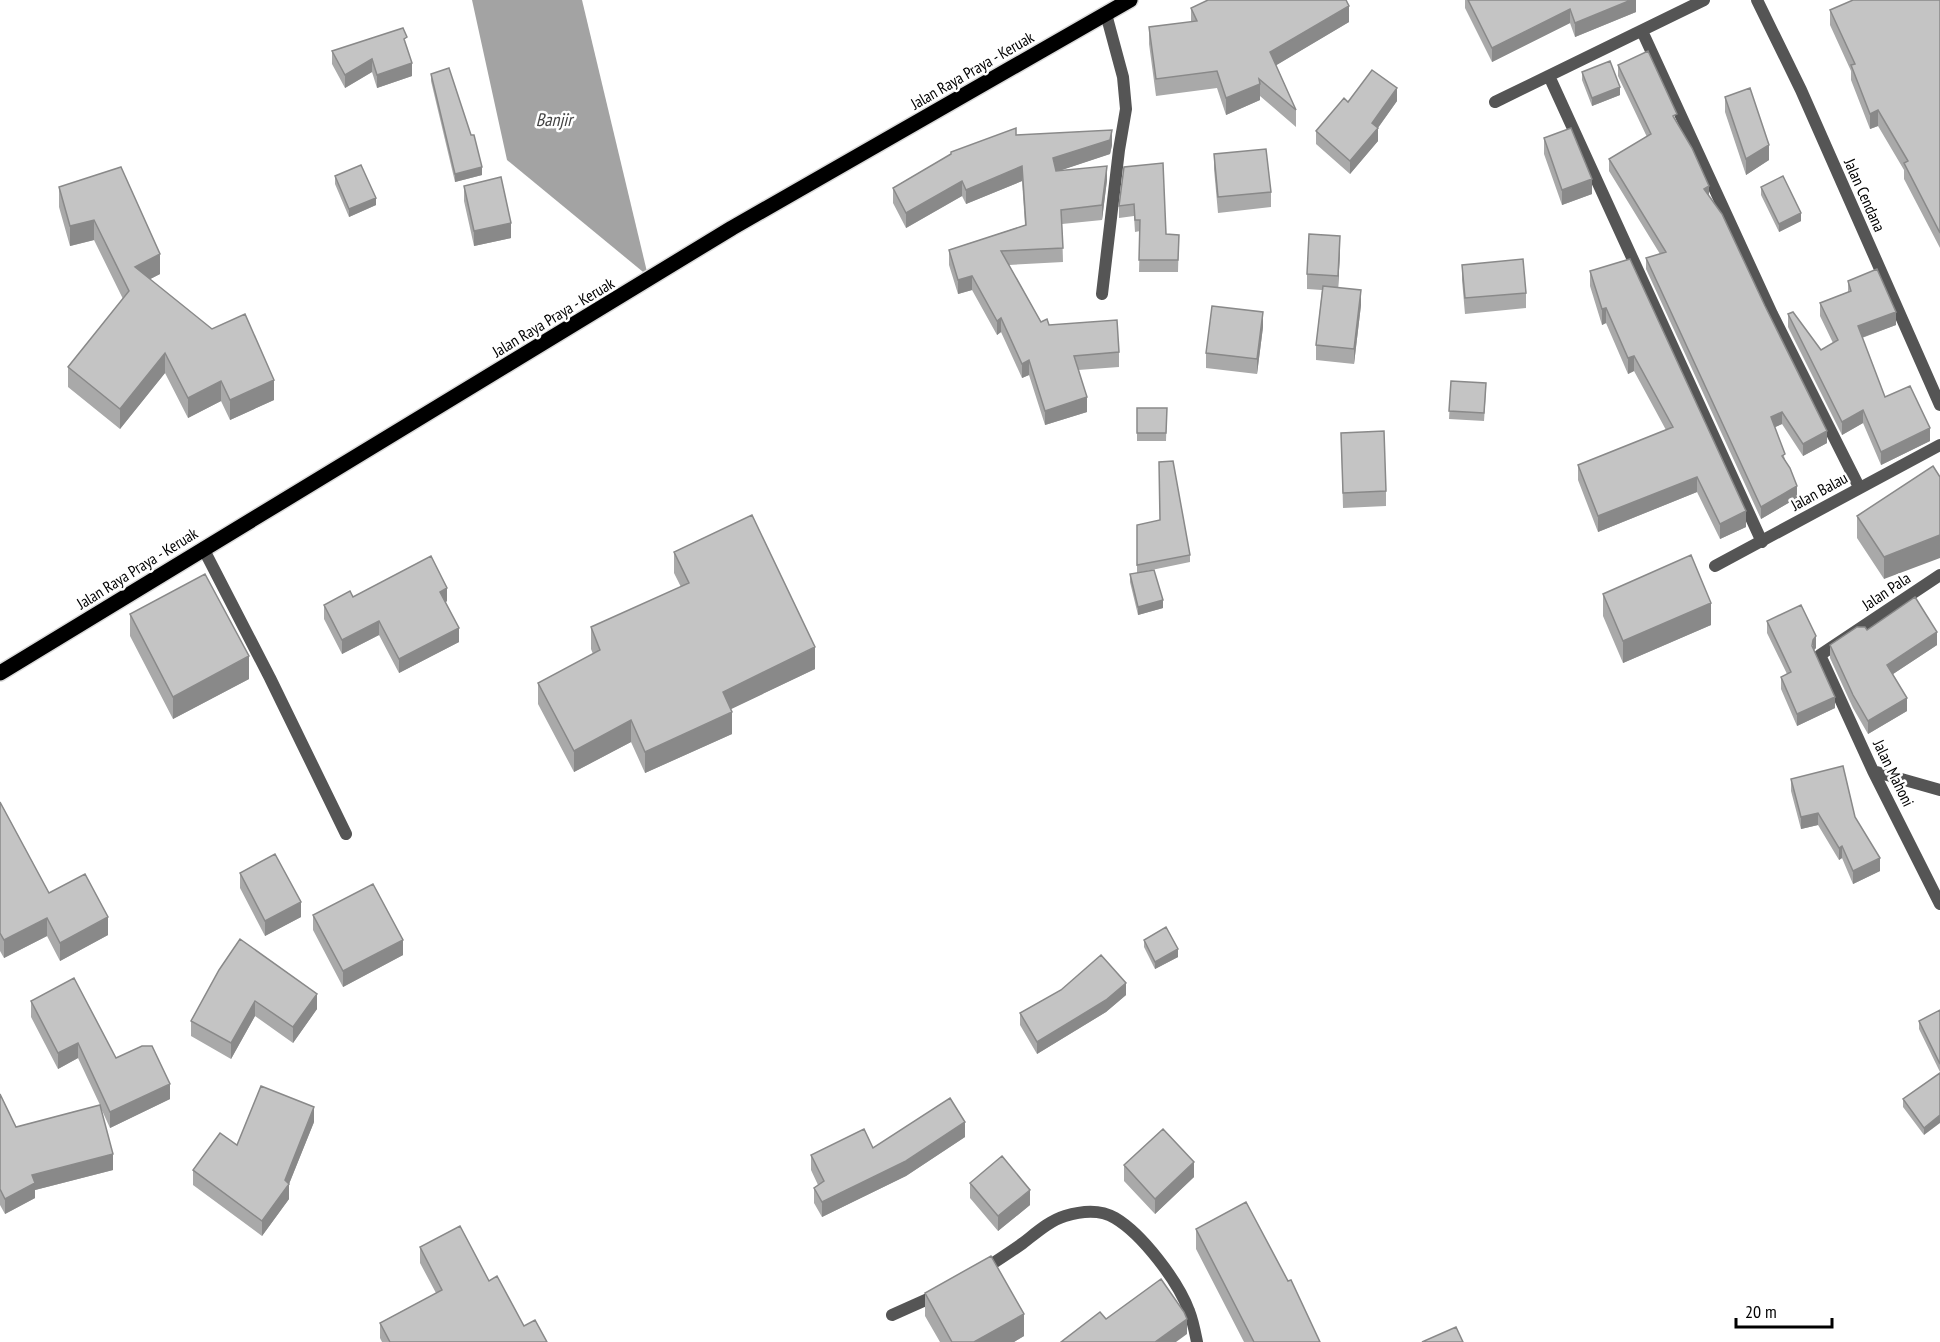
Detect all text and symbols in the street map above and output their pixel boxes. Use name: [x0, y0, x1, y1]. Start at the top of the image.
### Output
street label: Jalan Raya Praya - Keruak: [906, 26, 1038, 114]
water label: Banjir: [536, 108, 575, 131]
street label: Jalan Cendana: [1840, 154, 1890, 235]
street label: Jalan Raya Praya - Keruak: [488, 272, 618, 362]
street label: Jalan Balau: [1786, 467, 1851, 515]
street label: Jalan Raya Praya - Keruak: [72, 522, 202, 614]
street label: Jalan Pala: [1857, 568, 1914, 615]
street label: Jalan Mahoni: [1869, 735, 1919, 810]
scale bar: [1736, 1291, 1832, 1329]
text: 20 m: [1745, 1300, 1777, 1323]

